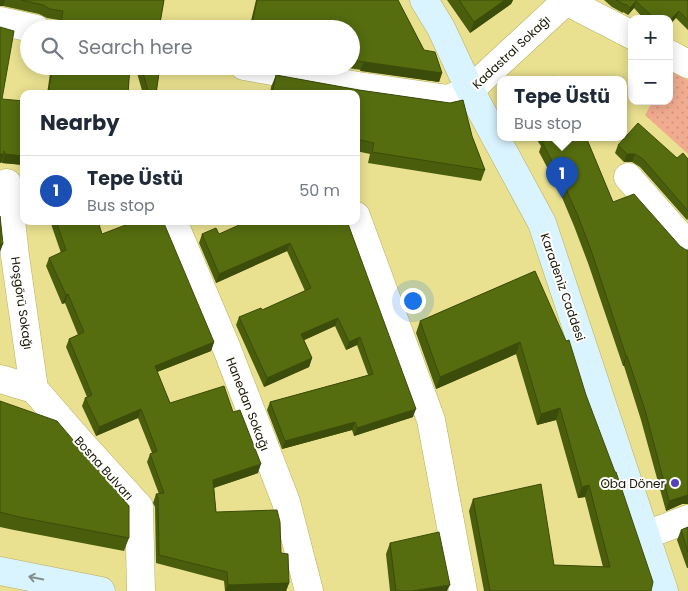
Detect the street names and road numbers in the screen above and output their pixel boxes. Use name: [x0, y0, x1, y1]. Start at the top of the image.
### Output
street label: Kadastral Sokağı: [468, 11, 554, 93]
street label: Karadeniz Caddesi: [537, 231, 589, 343]
street label: Hoşgörü Sokağı: [7, 256, 37, 351]
street label: Hanedan Sokağı: [222, 355, 274, 453]
street label: Bosna Bulvarı: [71, 432, 137, 504]

